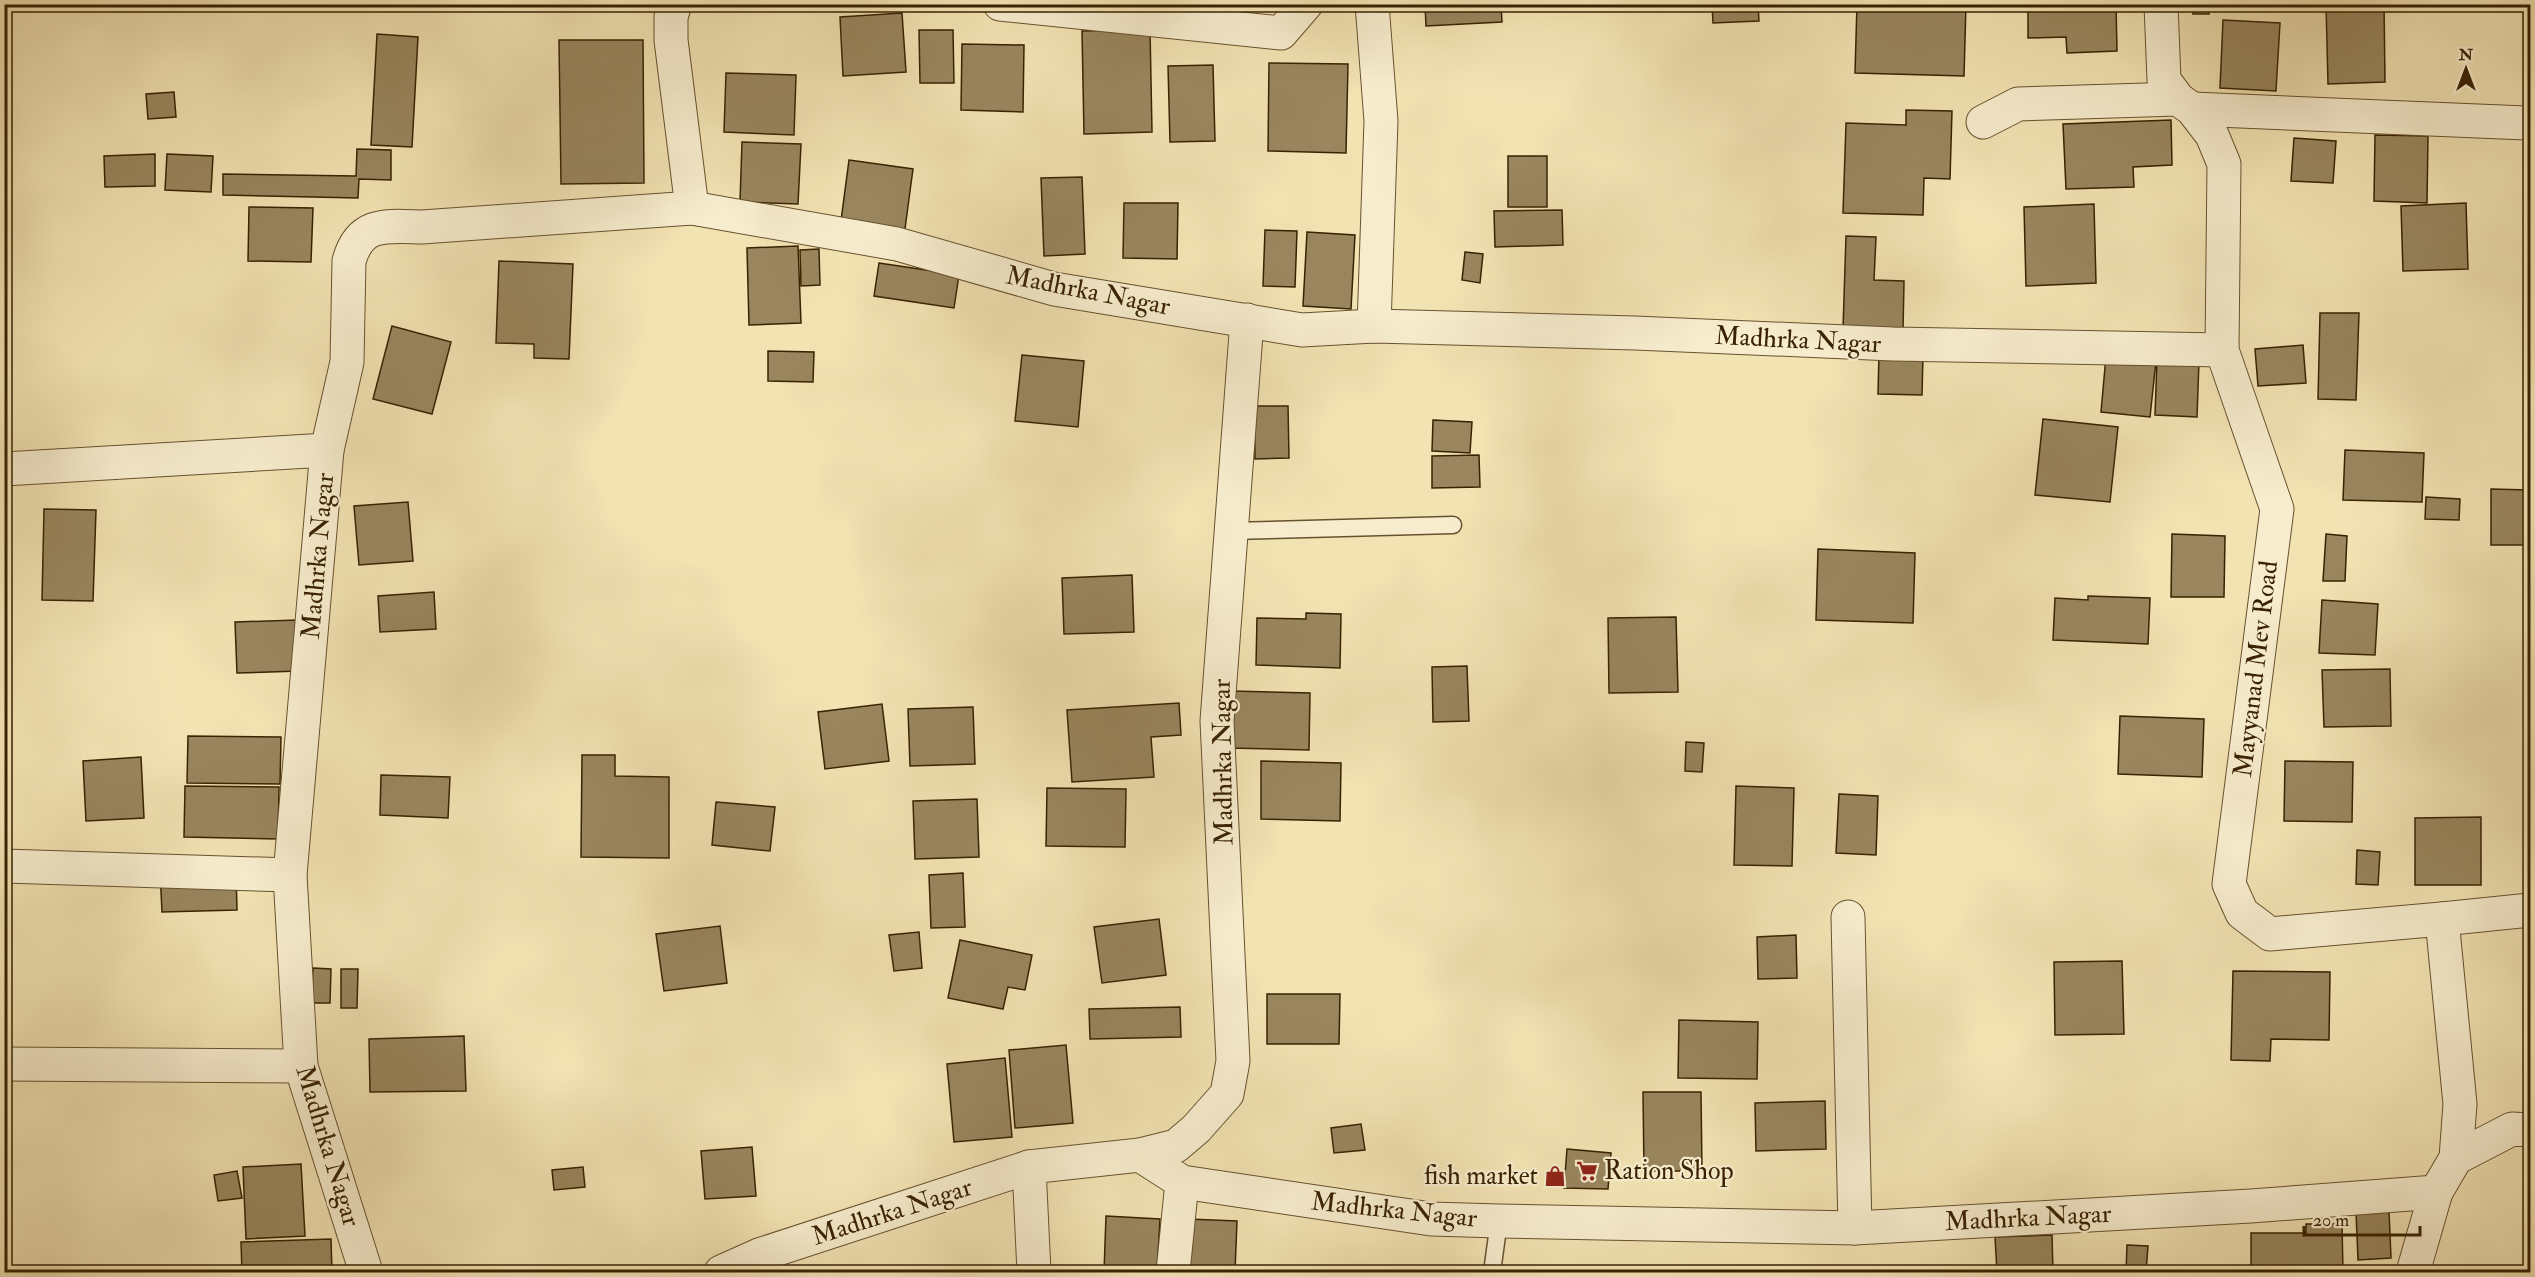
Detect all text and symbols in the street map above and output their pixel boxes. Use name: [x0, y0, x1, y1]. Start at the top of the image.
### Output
north arrow: [2436, 39, 2496, 99]
text: N: [2458, 45, 2474, 65]
street label: Madhrka Nagar: [1003, 259, 1173, 323]
street label: Madhrka Nagar: [1714, 320, 1882, 360]
street label: Madhrka Nagar: [295, 471, 341, 640]
street label: Mayyanad Mev Road: [2227, 559, 2285, 779]
street label: Madhrka Nagar: [1206, 678, 1240, 846]
street label: Madhrka Nagar: [288, 1062, 368, 1231]
place label: Ration Shop: [1604, 1155, 1734, 1188]
supermarket icon: Ration Shop: [1575, 1159, 1599, 1183]
place label: fish market: [1424, 1160, 1538, 1192]
shop icon: fish market: [1543, 1164, 1567, 1188]
street label: Madhrka Nagar: [808, 1171, 976, 1253]
street label: Madhrka Nagar: [1309, 1185, 1479, 1235]
street label: Madhrka Nagar: [1944, 1198, 2112, 1238]
scale bar: [2304, 1199, 2420, 1237]
text: 20 m: [2313, 1209, 2349, 1232]

